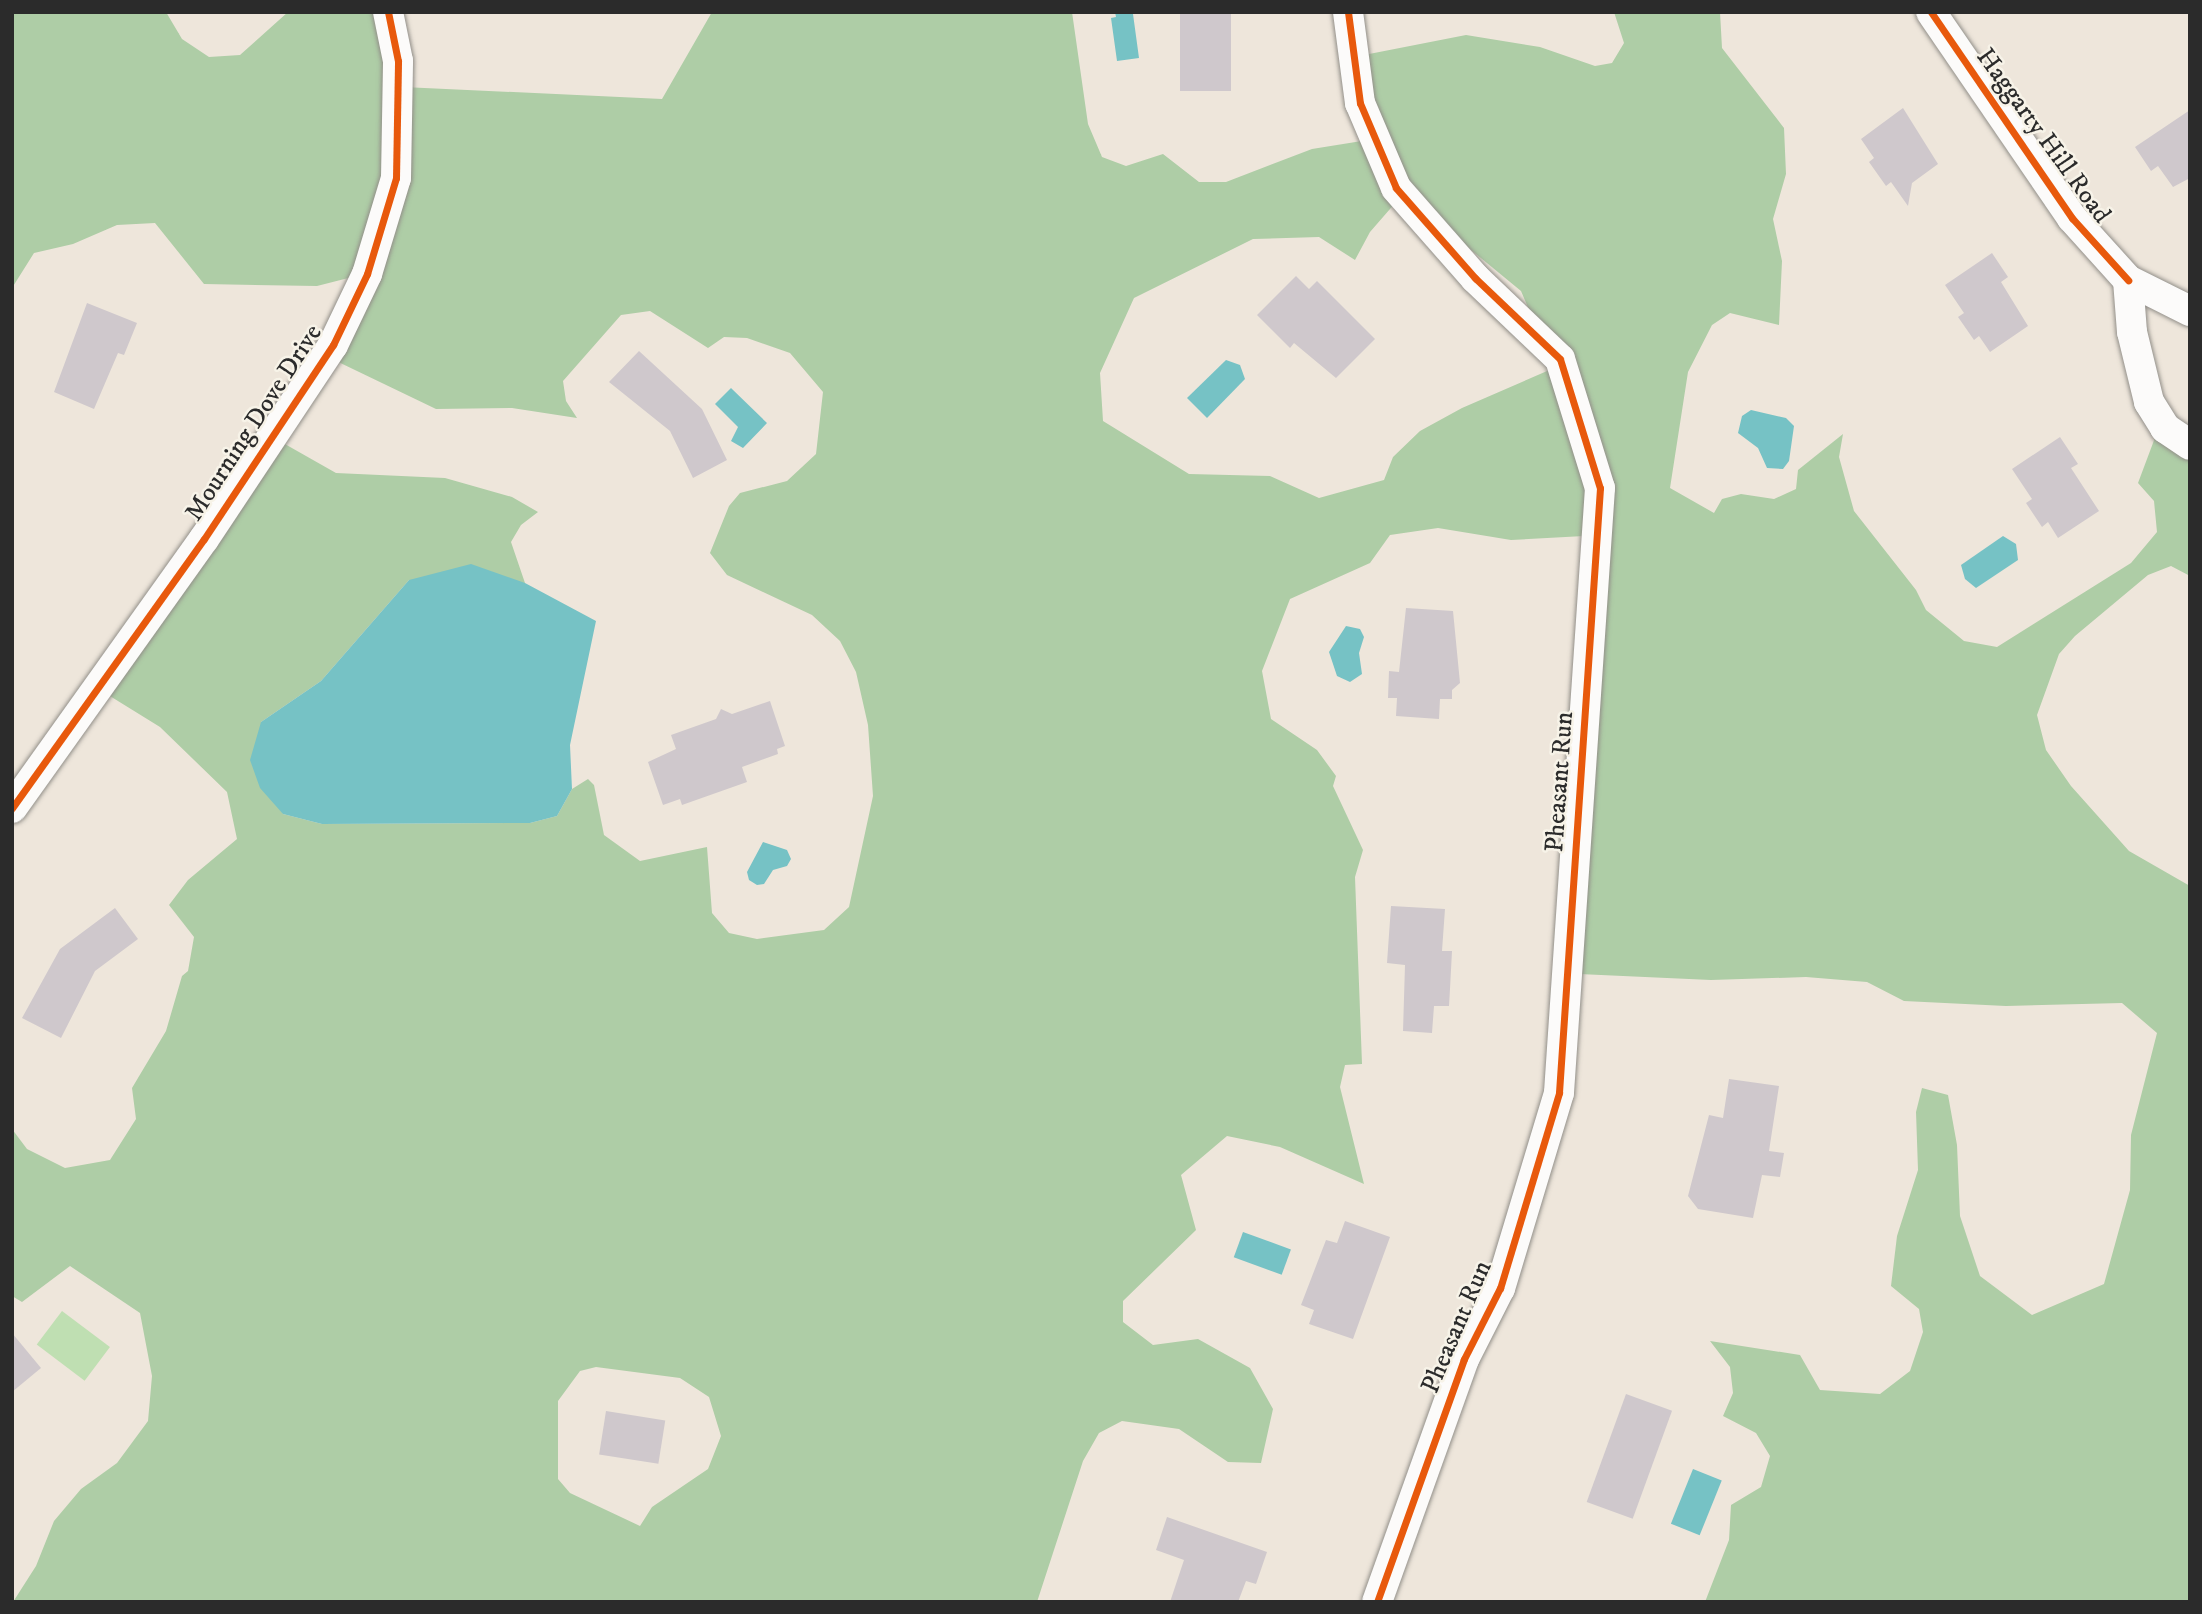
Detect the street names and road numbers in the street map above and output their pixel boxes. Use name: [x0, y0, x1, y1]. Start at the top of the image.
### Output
street label: Haggarty Hill Road: [1969, 42, 2117, 230]
street label: Mourning Dove Drive: [179, 319, 329, 527]
street label: Pheasant Run: [1540, 711, 1580, 853]
street label: Pheasant Run: [1415, 1256, 1499, 1398]

